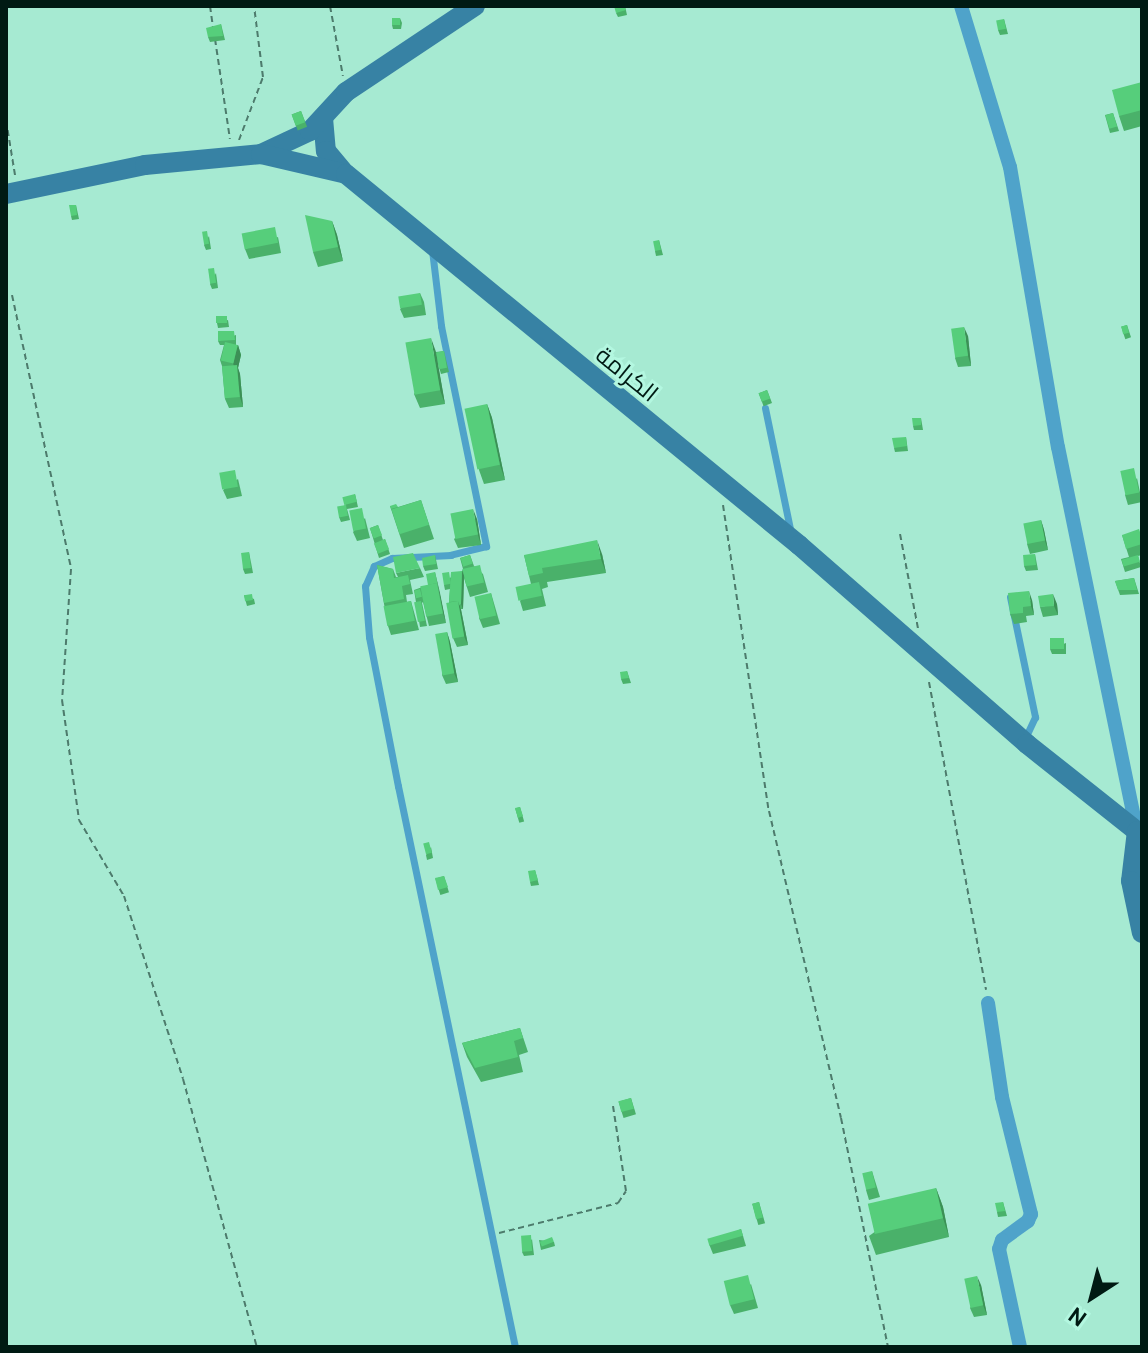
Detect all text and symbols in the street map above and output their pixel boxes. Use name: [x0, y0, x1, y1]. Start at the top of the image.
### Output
street label: الكرامة: [590, 340, 664, 408]
north arrow: [1052, 1257, 1132, 1337]
text: N: [1063, 1301, 1092, 1332]

